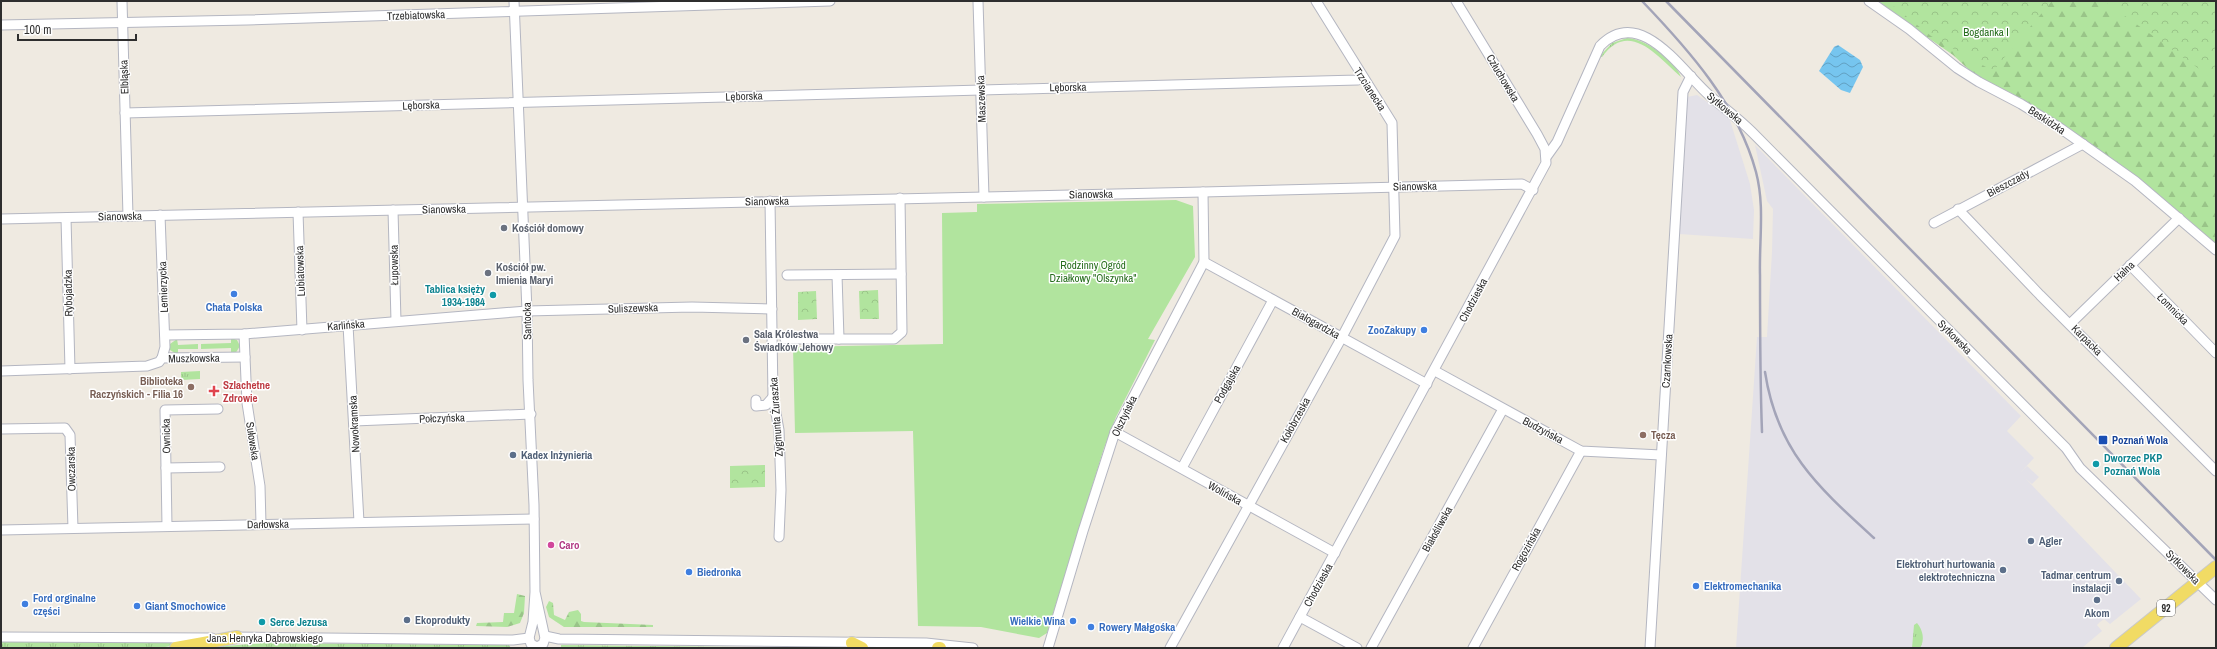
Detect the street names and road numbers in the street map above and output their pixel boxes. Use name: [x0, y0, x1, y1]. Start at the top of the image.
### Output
street label: Trzebiatowska: [387, 7, 445, 23]
street label: Człuchowska: [1483, 52, 1523, 104]
street label: Elbląska: [116, 60, 132, 94]
street label: Trzcianecka: [1351, 65, 1389, 113]
street label: Maszewska: [973, 75, 989, 123]
street label: Lęborska: [1049, 80, 1087, 94]
street label: Lęborska: [725, 88, 763, 104]
street label: Sytkowska: [1704, 89, 1746, 127]
street label: Lęborska: [402, 97, 440, 113]
street label: Beskidzka: [2026, 103, 2068, 137]
street label: Bieszczady: [1984, 166, 2032, 200]
street label: Sianowska: [1393, 179, 1437, 193]
street label: Sianowska: [1069, 187, 1113, 201]
street label: Sianowska: [745, 194, 789, 208]
street label: Sianowska: [422, 202, 466, 216]
street label: Sianowska: [98, 209, 142, 223]
street label: Lubiatowska: [292, 245, 308, 297]
street label: Łupowska: [387, 245, 401, 285]
street label: Halna: [2111, 258, 2137, 284]
street label: Lemierzycka: [155, 261, 171, 313]
street label: Rybojadzka: [61, 269, 75, 317]
street label: Chodzieska: [1456, 276, 1490, 324]
street label: Łomnicka: [2154, 290, 2192, 328]
street label: Suliszewska: [608, 300, 658, 316]
street label: Santocka: [520, 302, 534, 340]
street label: Białogardzka: [1290, 304, 1342, 342]
street label: Karlińska: [327, 316, 365, 334]
street label: Sytkowska: [1935, 317, 1975, 357]
street label: Karpacka: [2069, 322, 2105, 358]
street label: Czarnkowska: [1659, 334, 1675, 388]
street label: Muszkowska: [168, 351, 220, 365]
street label: Podgajska: [1211, 362, 1243, 406]
street label: Zygmunta Żuraszka: [766, 377, 786, 457]
street label: Olsztyńska: [1108, 393, 1140, 439]
street label: Nowokramska: [346, 395, 362, 453]
street label: Kołobrzeska: [1277, 395, 1313, 445]
street label: Połczyńska: [419, 410, 465, 426]
street label: Budzyńska: [1520, 413, 1566, 447]
street label: Ownicka: [159, 418, 173, 454]
street label: Sułowska: [243, 421, 263, 461]
street label: Owczarska: [64, 447, 78, 491]
street label: Wolińska: [1205, 478, 1245, 508]
street label: Białośliwska: [1419, 504, 1455, 554]
street label: Darłowska: [247, 517, 289, 531]
street label: Rogozińska: [1508, 525, 1544, 573]
street label: Sytkowska: [2163, 547, 2203, 587]
street label: Chodzieska: [1300, 561, 1336, 609]
road number: 92: [2157, 600, 2175, 616]
street label: Jana Henryka Dąbrowskiego: [207, 631, 323, 645]

